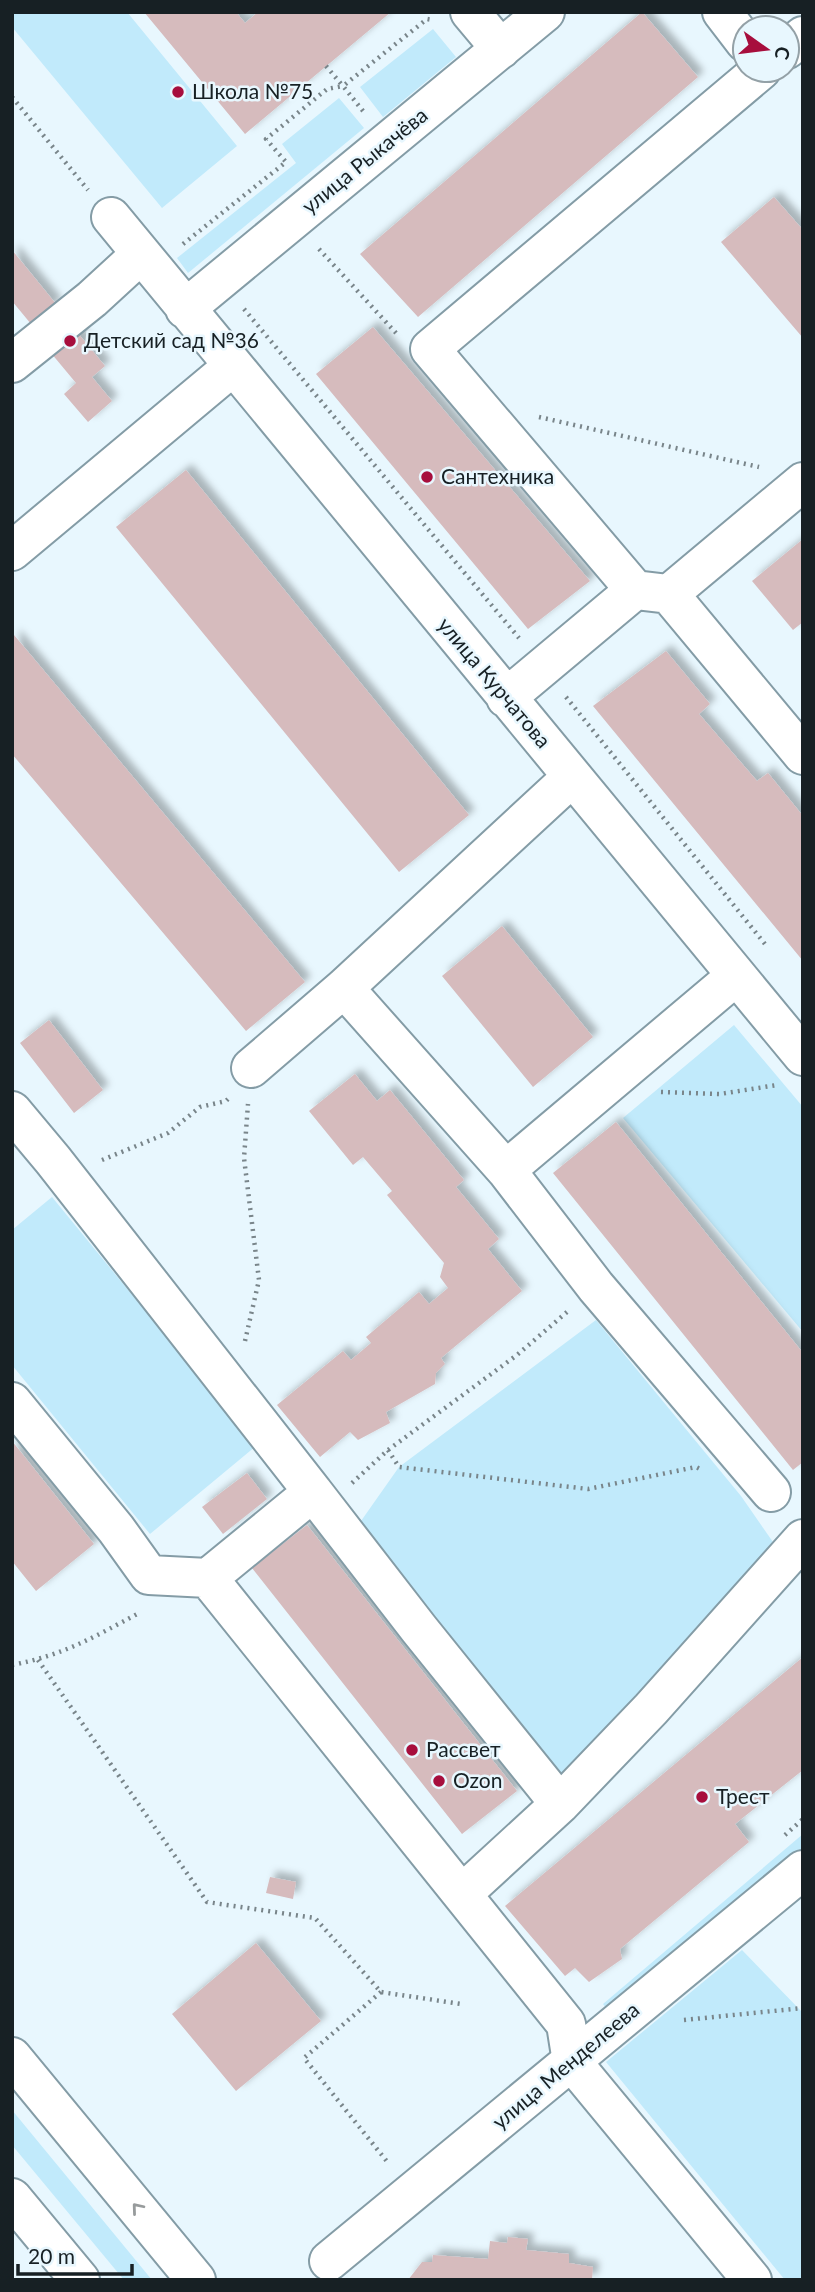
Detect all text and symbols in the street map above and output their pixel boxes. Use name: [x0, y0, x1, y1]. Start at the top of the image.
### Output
north arrow: [731, 14, 801, 84]
text: С: [770, 44, 796, 63]
place label: Школа №75: [192, 78, 313, 103]
marker: Школа №75: [170, 84, 186, 100]
street label: улица Рыкачёва: [296, 102, 432, 218]
place label: Детский сад №36: [84, 327, 259, 352]
marker: Детский сад №36: [62, 333, 78, 349]
place label: Сантехника: [441, 463, 554, 488]
marker: Сантехника: [419, 469, 435, 485]
street label: улица Курчатова: [433, 612, 557, 752]
place label: Рассвет: [426, 1736, 501, 1761]
marker: Рассвет: [404, 1742, 420, 1758]
place label: Ozon: [453, 1767, 503, 1792]
marker: Ozon: [431, 1773, 447, 1789]
place label: Трест: [716, 1783, 770, 1808]
marker: Трест: [694, 1789, 710, 1805]
street label: улица Менделеева: [487, 1996, 644, 2134]
one-way arrow: [133, 2204, 145, 2217]
scale bar: [18, 2232, 131, 2276]
text: 20 m: [28, 2243, 75, 2268]

